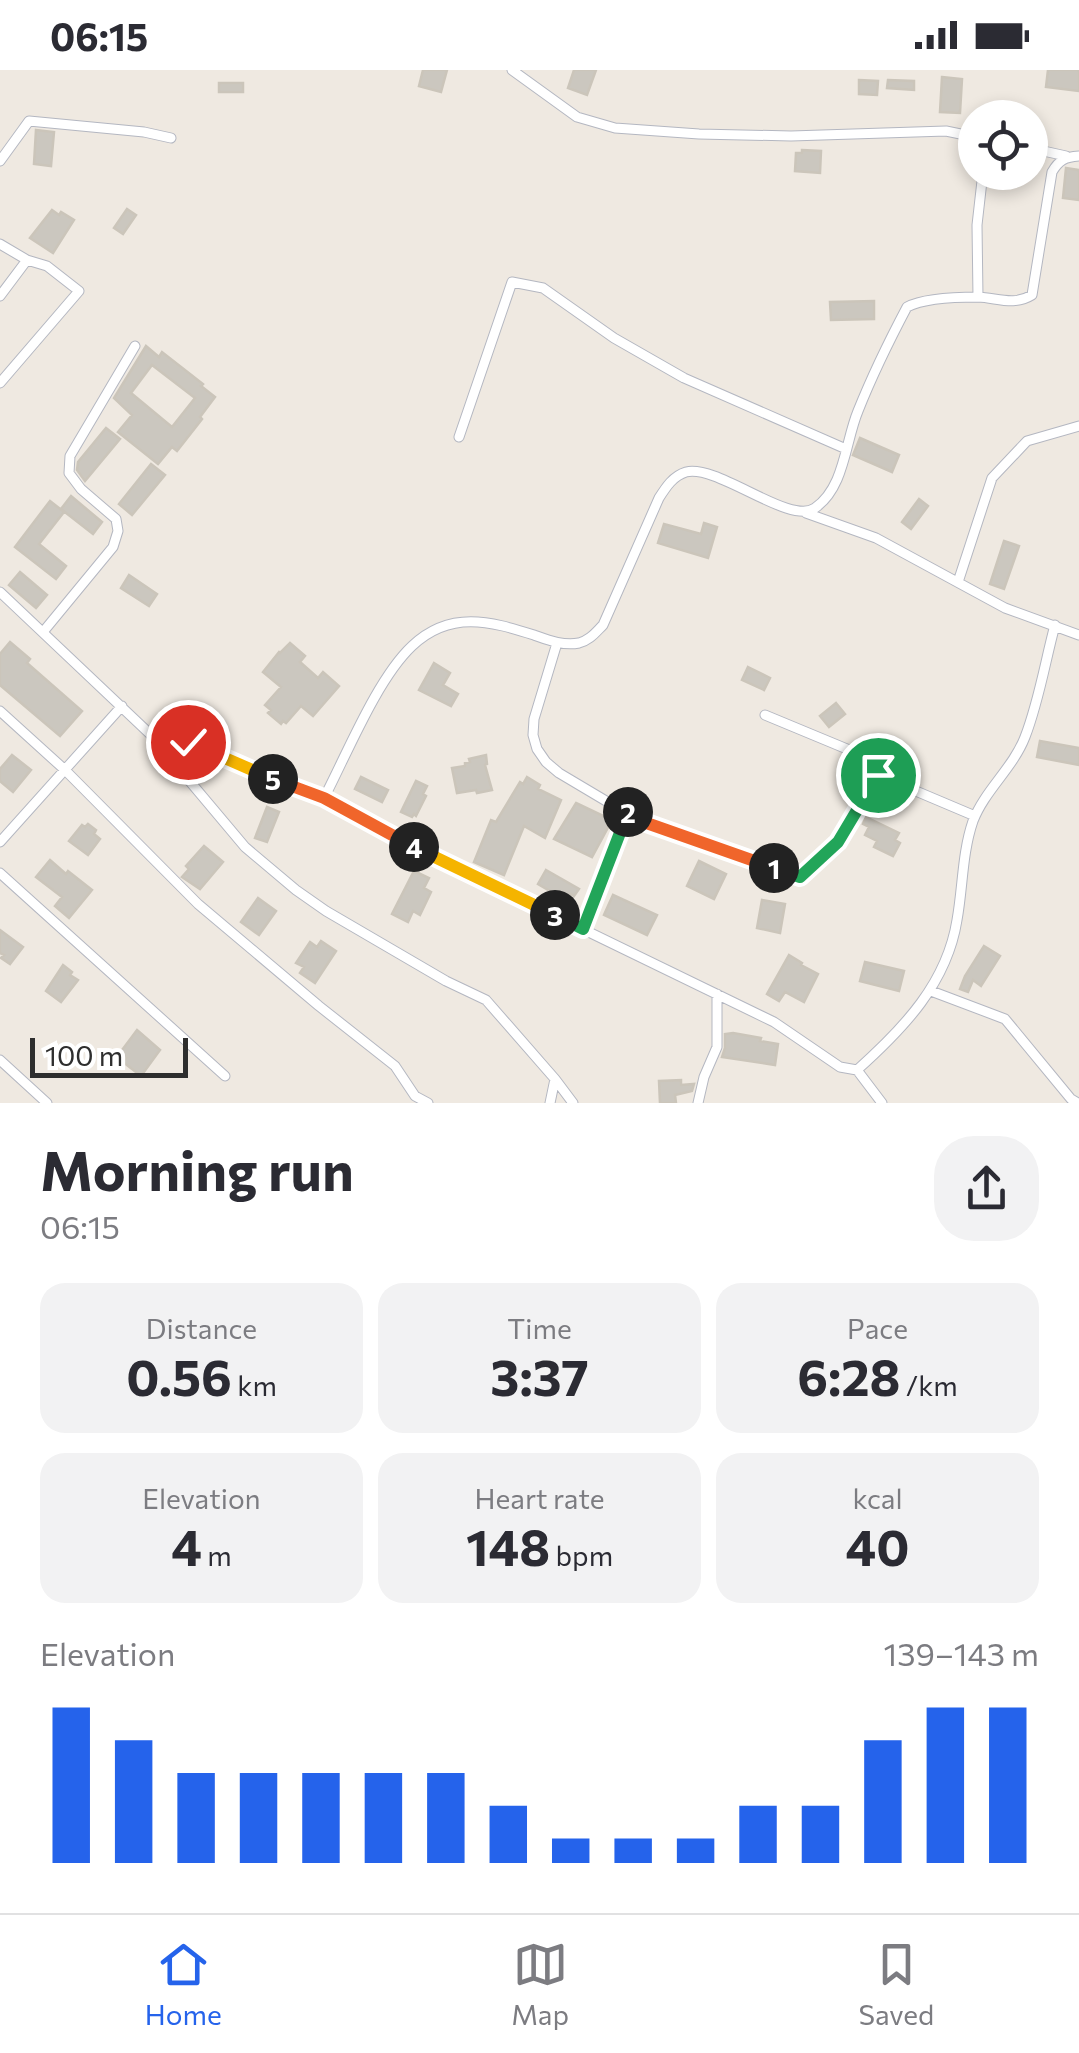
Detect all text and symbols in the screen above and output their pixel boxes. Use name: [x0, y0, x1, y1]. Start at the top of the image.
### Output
text: 06:15: [50, 12, 148, 59]
map controls: [958, 100, 1048, 190]
button: locate: [958, 100, 1048, 190]
pin: [146, 700, 231, 785]
icon: check: [161, 715, 216, 770]
pin: [836, 733, 921, 818]
icon: arrive: [851, 748, 906, 803]
pin: 5: [248, 754, 298, 804]
text: 5: [265, 762, 281, 796]
pin: 2: [603, 787, 653, 837]
text: 2: [620, 795, 636, 829]
pin: 4: [389, 822, 439, 872]
text: 4: [405, 830, 423, 864]
pin: 1: [749, 843, 799, 893]
text: 1: [768, 851, 780, 885]
pin: 3: [530, 890, 580, 940]
text: 3: [547, 898, 563, 932]
scale bar: [30, 1033, 188, 1078]
text: 100 m: [45, 1038, 123, 1072]
text: Morning run: [40, 1135, 354, 1202]
button: share: [934, 1136, 1039, 1241]
text: 06:15: [40, 1206, 120, 1246]
text: Distance: [146, 1311, 257, 1345]
text: Time: [507, 1311, 572, 1345]
text: Pace: [847, 1311, 908, 1345]
text: 0.56: [126, 1345, 232, 1406]
text: 3:37: [490, 1345, 589, 1406]
text: 6:28: [797, 1345, 900, 1406]
text: km: [232, 1368, 277, 1402]
text: /km: [900, 1368, 958, 1402]
text: Elevation: [142, 1481, 261, 1515]
text: Heart rate: [474, 1481, 605, 1515]
text: kcal: [852, 1481, 903, 1515]
text: 4: [171, 1515, 202, 1576]
text: 148: [466, 1515, 550, 1576]
text: 40: [846, 1515, 909, 1576]
text: m: [202, 1538, 232, 1572]
text: bpm: [550, 1538, 613, 1572]
text: Elevation: [40, 1633, 175, 1673]
text: 139–143 m: [884, 1633, 1039, 1673]
tab: Home: [145, 1937, 222, 2031]
tab: Map: [511, 1937, 569, 2031]
tab: Saved: [859, 1937, 934, 2031]

